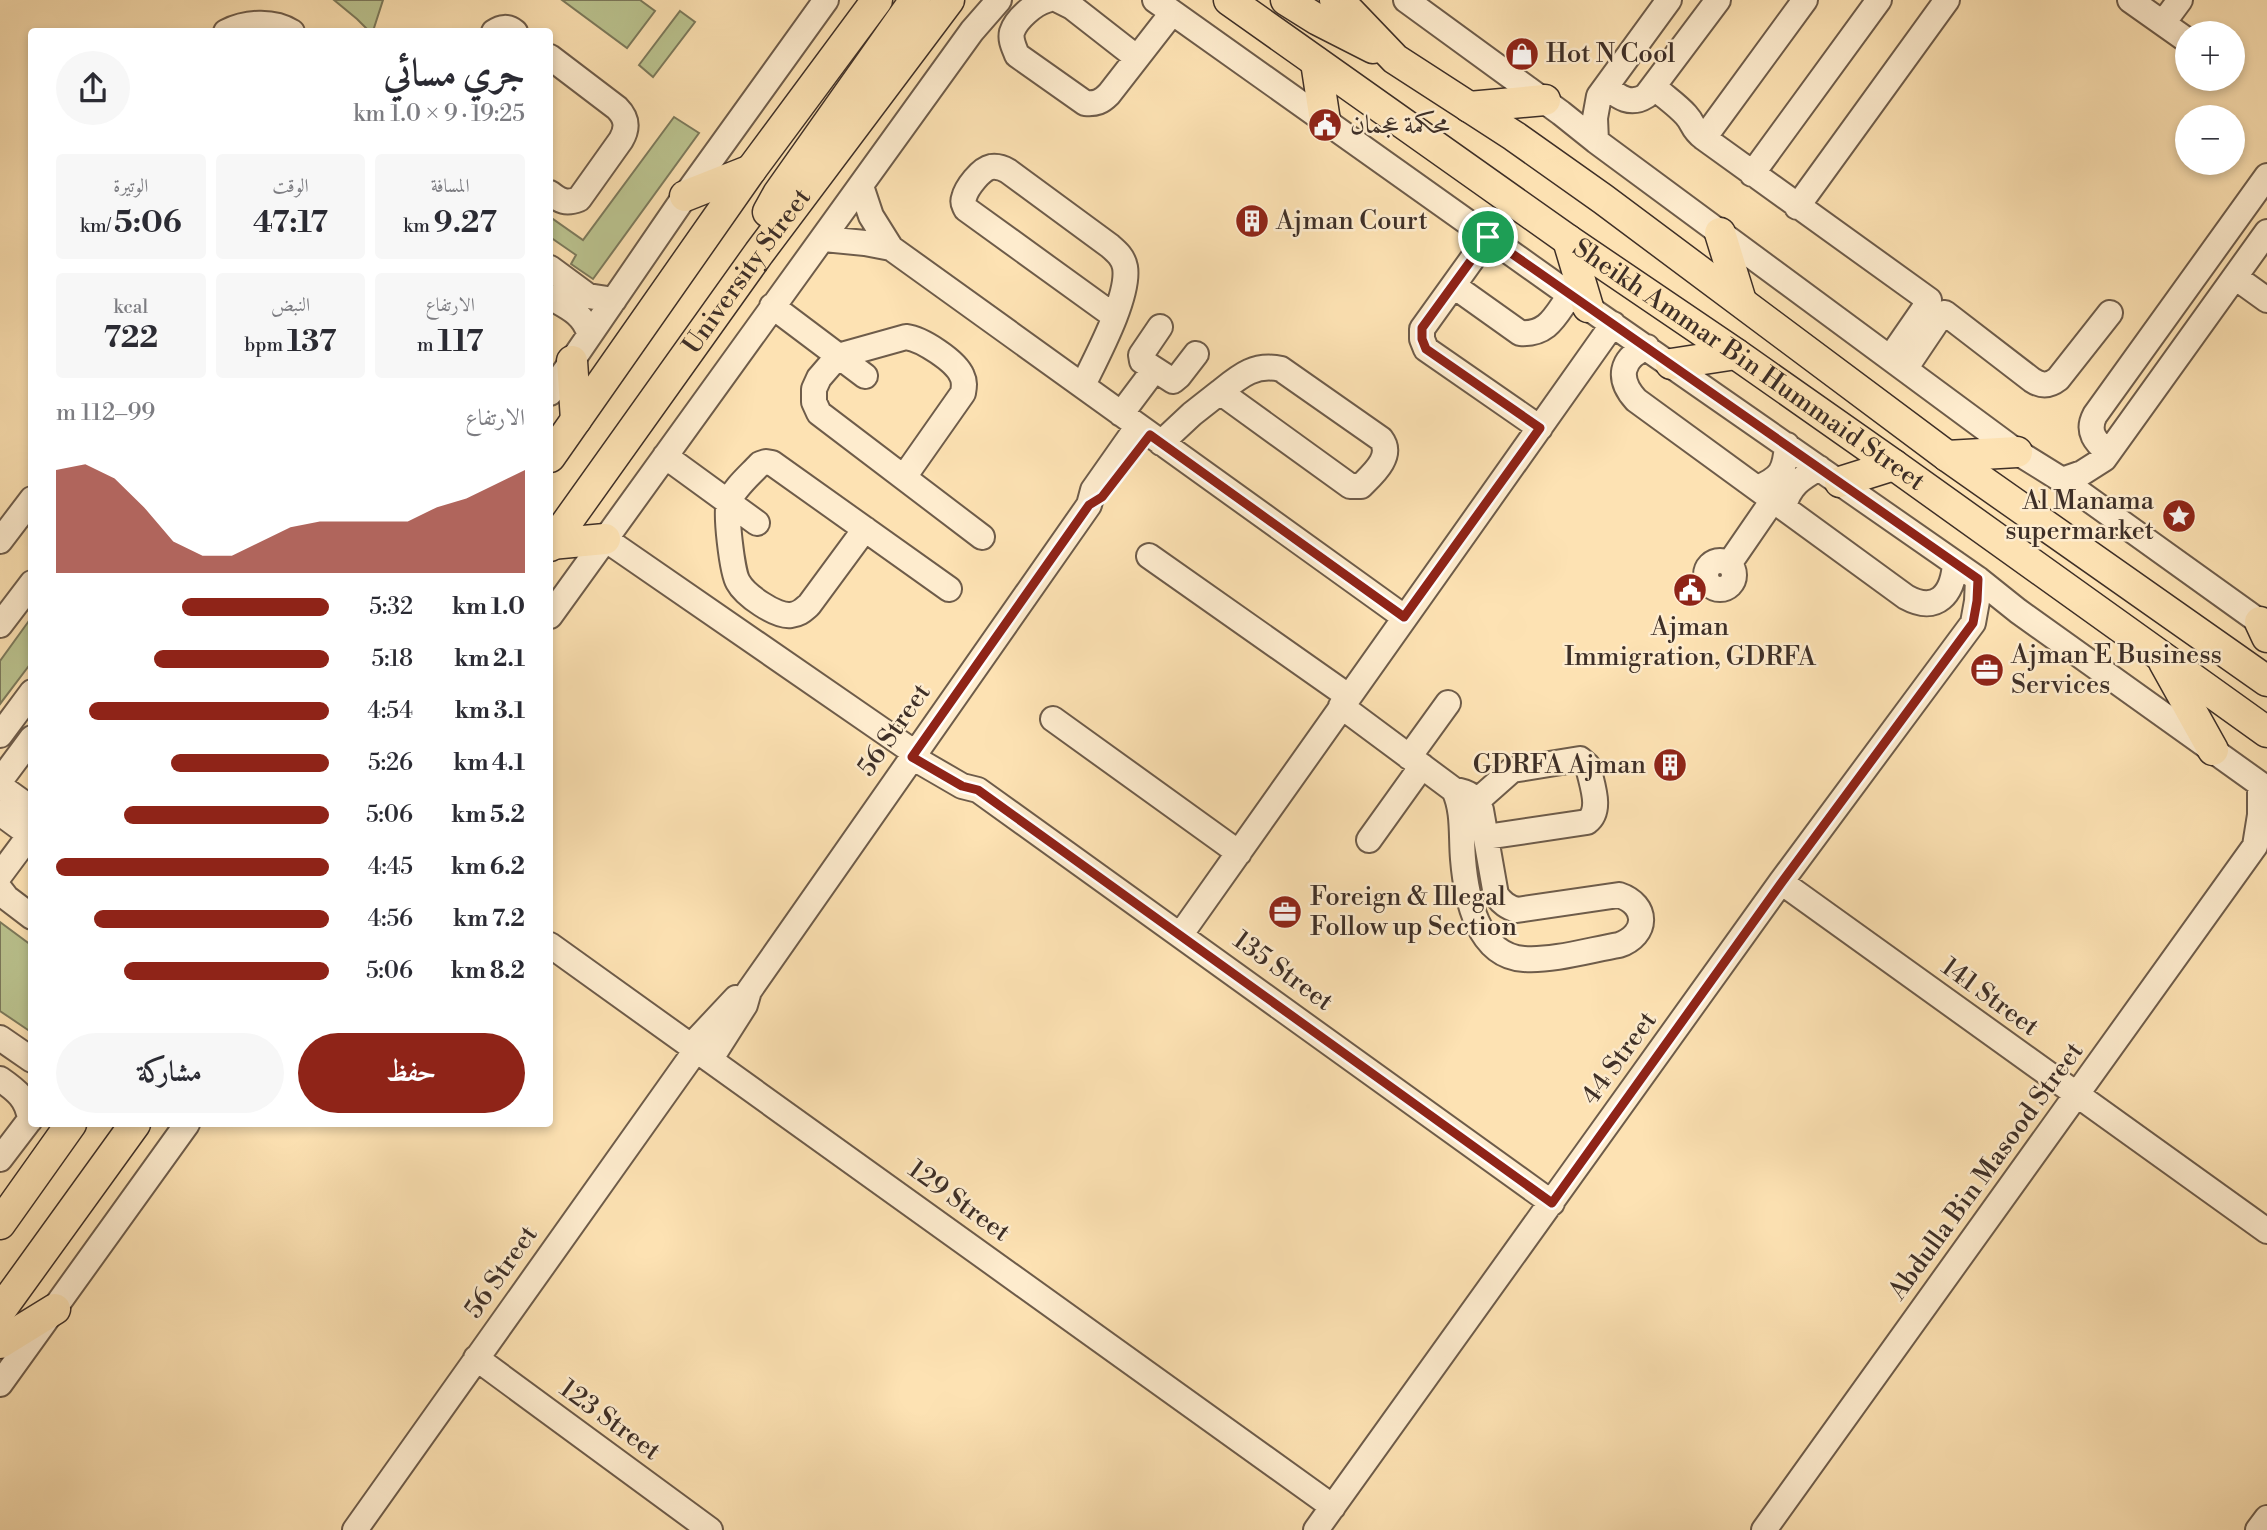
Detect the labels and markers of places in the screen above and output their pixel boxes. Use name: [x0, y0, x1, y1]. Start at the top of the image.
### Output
shop icon: Hot N Cool: [1503, 35, 1541, 73]
place label: Hot N Cool: [1546, 38, 1676, 70]
public building icon: محكمة عجمان: [1306, 106, 1344, 144]
place label: محكمة عجمان: [1350, 109, 1450, 141]
building icon: Ajman Court: [1233, 202, 1271, 240]
place label: Ajman Court: [1275, 205, 1428, 237]
pin: [1458, 207, 1518, 267]
place label: Al Manama supermarket: [2005, 485, 2155, 547]
place icon: Al Manama supermarket: [2160, 497, 2198, 535]
public building icon: Ajman Immigration, GDRFA: [1671, 571, 1709, 609]
place label: Ajman Immigration, GDRFA: [1564, 611, 1817, 673]
place label: Ajman E Business Services: [2010, 639, 2222, 701]
office icon: Ajman E Business Services: [1968, 651, 2006, 689]
building icon: GDRFA Ajman: [1651, 746, 1689, 784]
place label: GDRFA Ajman: [1473, 749, 1646, 781]
place label: Foreign & Illegal Follow up Section: [1310, 881, 1517, 943]
office icon: Foreign & Illegal Follow up Section: [1266, 893, 1304, 931]

